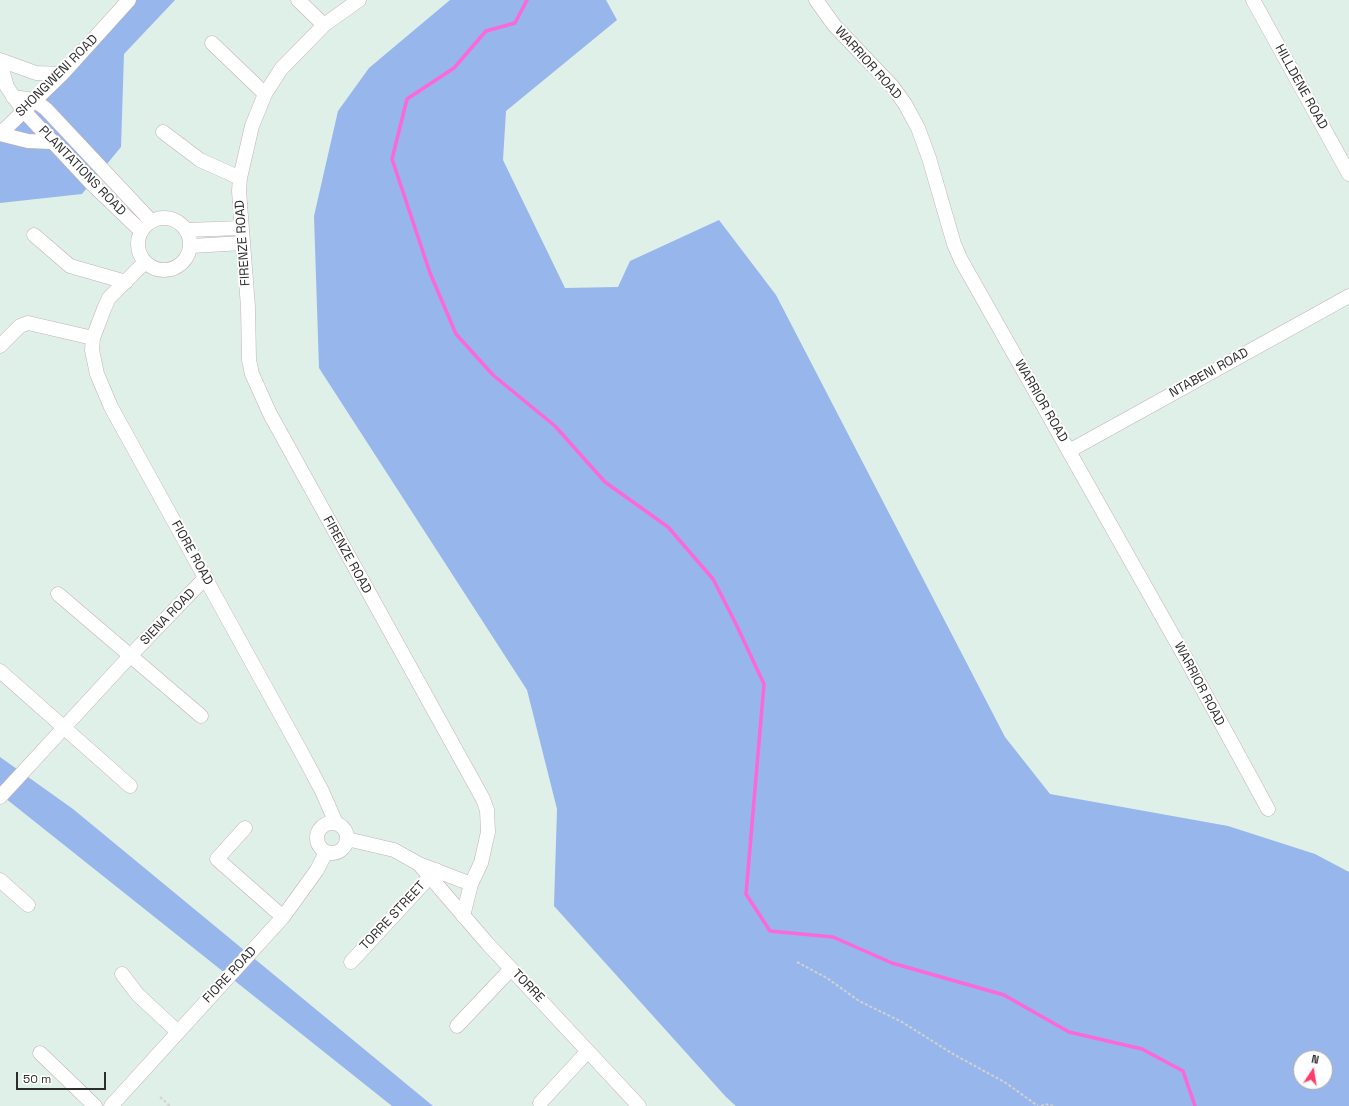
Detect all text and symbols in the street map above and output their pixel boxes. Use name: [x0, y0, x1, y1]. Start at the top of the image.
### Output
street label: WARRIOR ROAD: [831, 23, 905, 103]
street label: SHONGWENI ROAD: [13, 32, 101, 120]
street label: HILLDENE ROAD: [1271, 42, 1331, 132]
street label: PLANTATIONS ROAD: [35, 123, 129, 219]
street label: FIRENZE ROAD: [232, 200, 254, 286]
street label: NTABENI ROAD: [1167, 345, 1251, 401]
street label: WARRIOR ROAD: [1011, 357, 1071, 445]
street label: FIRENZE ROAD: [319, 514, 375, 596]
street label: FIORE ROAD: [168, 518, 216, 588]
street label: SIENA ROAD: [137, 586, 199, 648]
street label: WARRIOR ROAD: [1170, 639, 1228, 729]
street label: TORRE STREET: [357, 878, 429, 954]
street label: FIORE ROAD: [200, 944, 260, 1006]
street label: TORRE: [509, 966, 547, 1006]
north arrow: [1293, 1050, 1333, 1090]
text: N: [1310, 1052, 1320, 1067]
scale bar: [18, 1064, 108, 1090]
text: 50 m: [23, 1071, 51, 1087]

